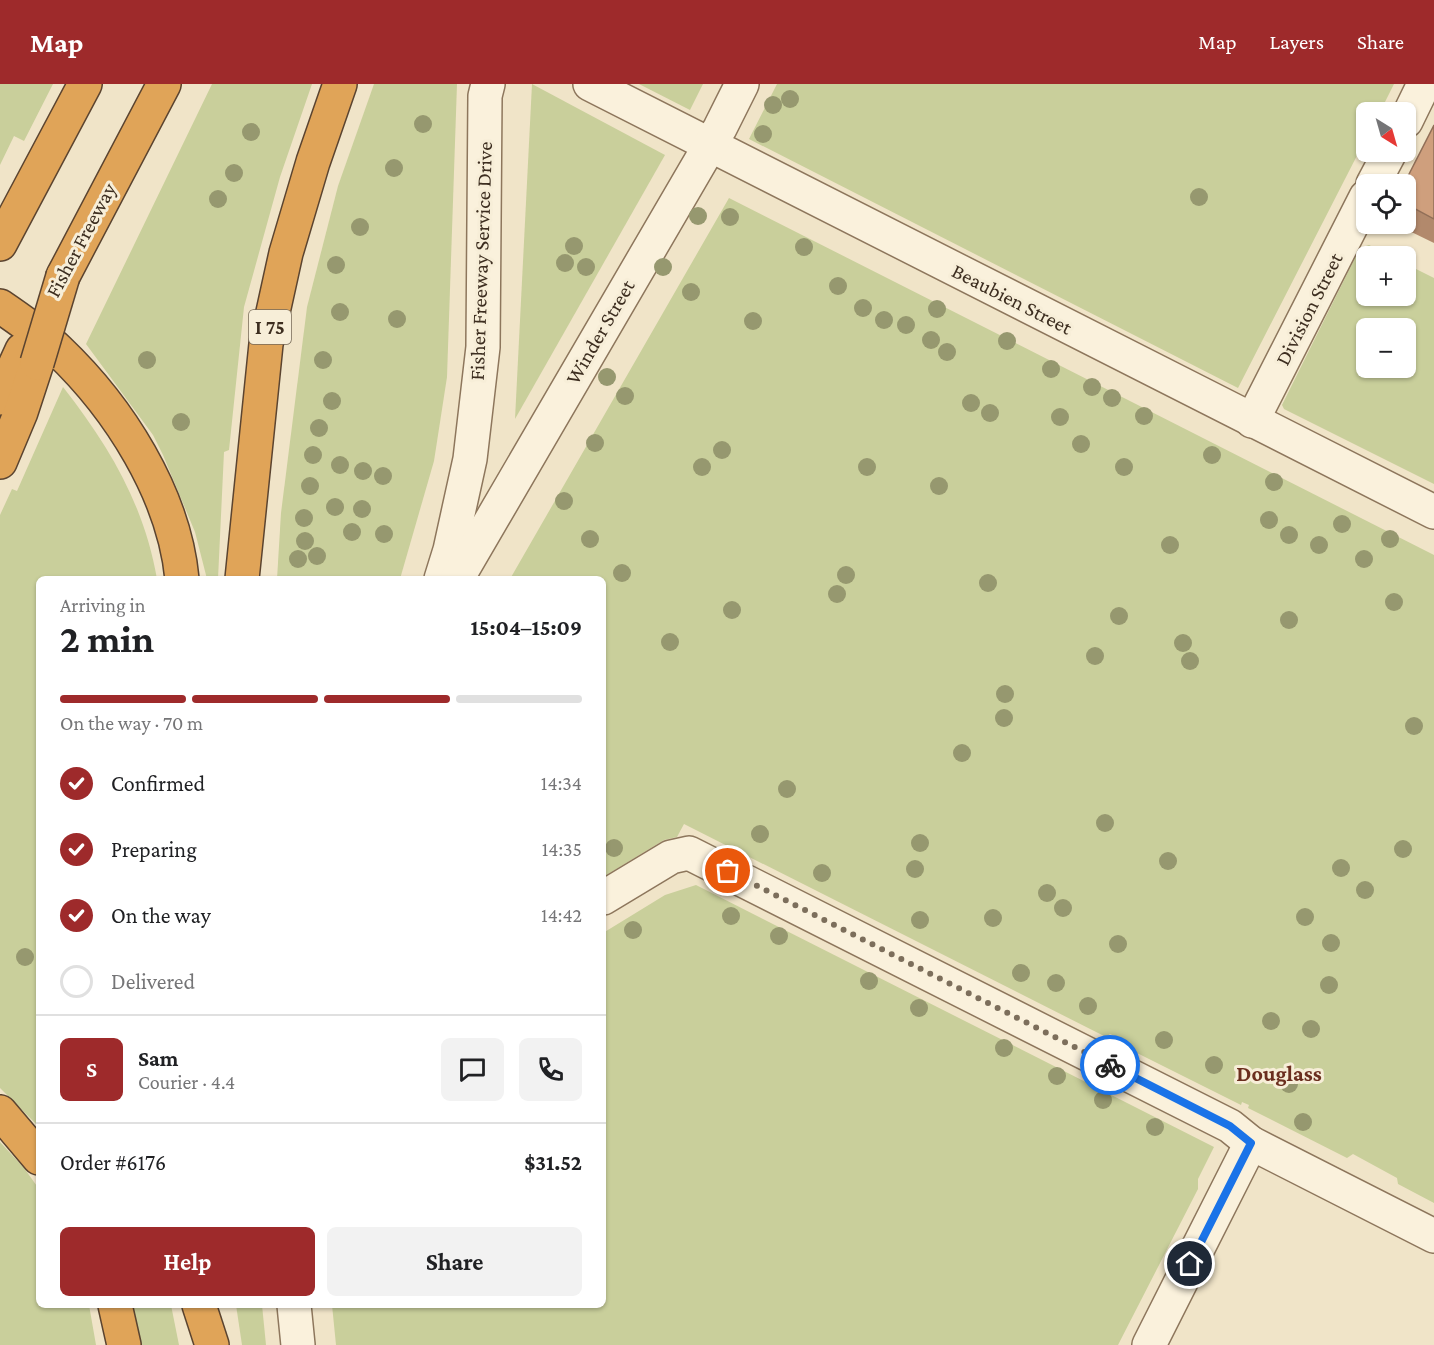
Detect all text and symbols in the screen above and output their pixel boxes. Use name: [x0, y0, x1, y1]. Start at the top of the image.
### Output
text: Map: [30, 27, 83, 58]
text: Map: [1198, 30, 1237, 54]
text: Layers: [1270, 30, 1324, 54]
text: Share: [1357, 30, 1404, 54]
north arrow: [1356, 102, 1416, 162]
map controls: [1356, 102, 1416, 378]
street label: Fisher Freeway Service Drive: [465, 141, 497, 381]
button: locate: [1356, 174, 1416, 234]
street label: Fisher Freeway: [41, 178, 121, 301]
button: +: [1356, 246, 1416, 306]
street label: Division Street: [1270, 248, 1348, 369]
street label: Beaubien Street: [948, 258, 1077, 340]
street label: Winder Street: [560, 275, 640, 388]
road number: I 75: [249, 310, 291, 344]
button: −: [1356, 318, 1416, 378]
text: Arriving in: [60, 594, 145, 616]
text: 15:04–15:09: [470, 615, 582, 640]
text: 2 min: [60, 617, 154, 660]
text: On the way · 70 m: [60, 712, 203, 734]
icon: check: [60, 767, 93, 800]
text: Confirmed: [111, 771, 205, 796]
text: 14:34: [541, 772, 582, 794]
icon: check: [60, 833, 93, 866]
text: Preparing: [111, 837, 197, 862]
text: 14:35: [542, 838, 582, 860]
pin: [702, 845, 753, 896]
icon: bag: [711, 854, 744, 887]
icon: check: [60, 899, 93, 932]
text: On the way: [111, 903, 211, 928]
text: 14:42: [541, 904, 582, 926]
text: Delivered: [111, 969, 195, 994]
courier: [1080, 1035, 1140, 1095]
button: chat: [441, 1038, 504, 1101]
button: phone: [519, 1038, 582, 1101]
text: Sam: [138, 1046, 178, 1071]
icon: bike: [1094, 1049, 1127, 1082]
text: S: [86, 1057, 97, 1082]
district label: Douglass: [1236, 1061, 1322, 1086]
text: Courier · 4.4: [138, 1071, 235, 1093]
text: Order #6176: [60, 1150, 166, 1175]
text: $31.52: [524, 1150, 582, 1175]
button: Help: [60, 1227, 315, 1296]
button: Share: [327, 1227, 582, 1296]
pin: [1164, 1238, 1215, 1289]
icon: home: [1173, 1247, 1206, 1280]

